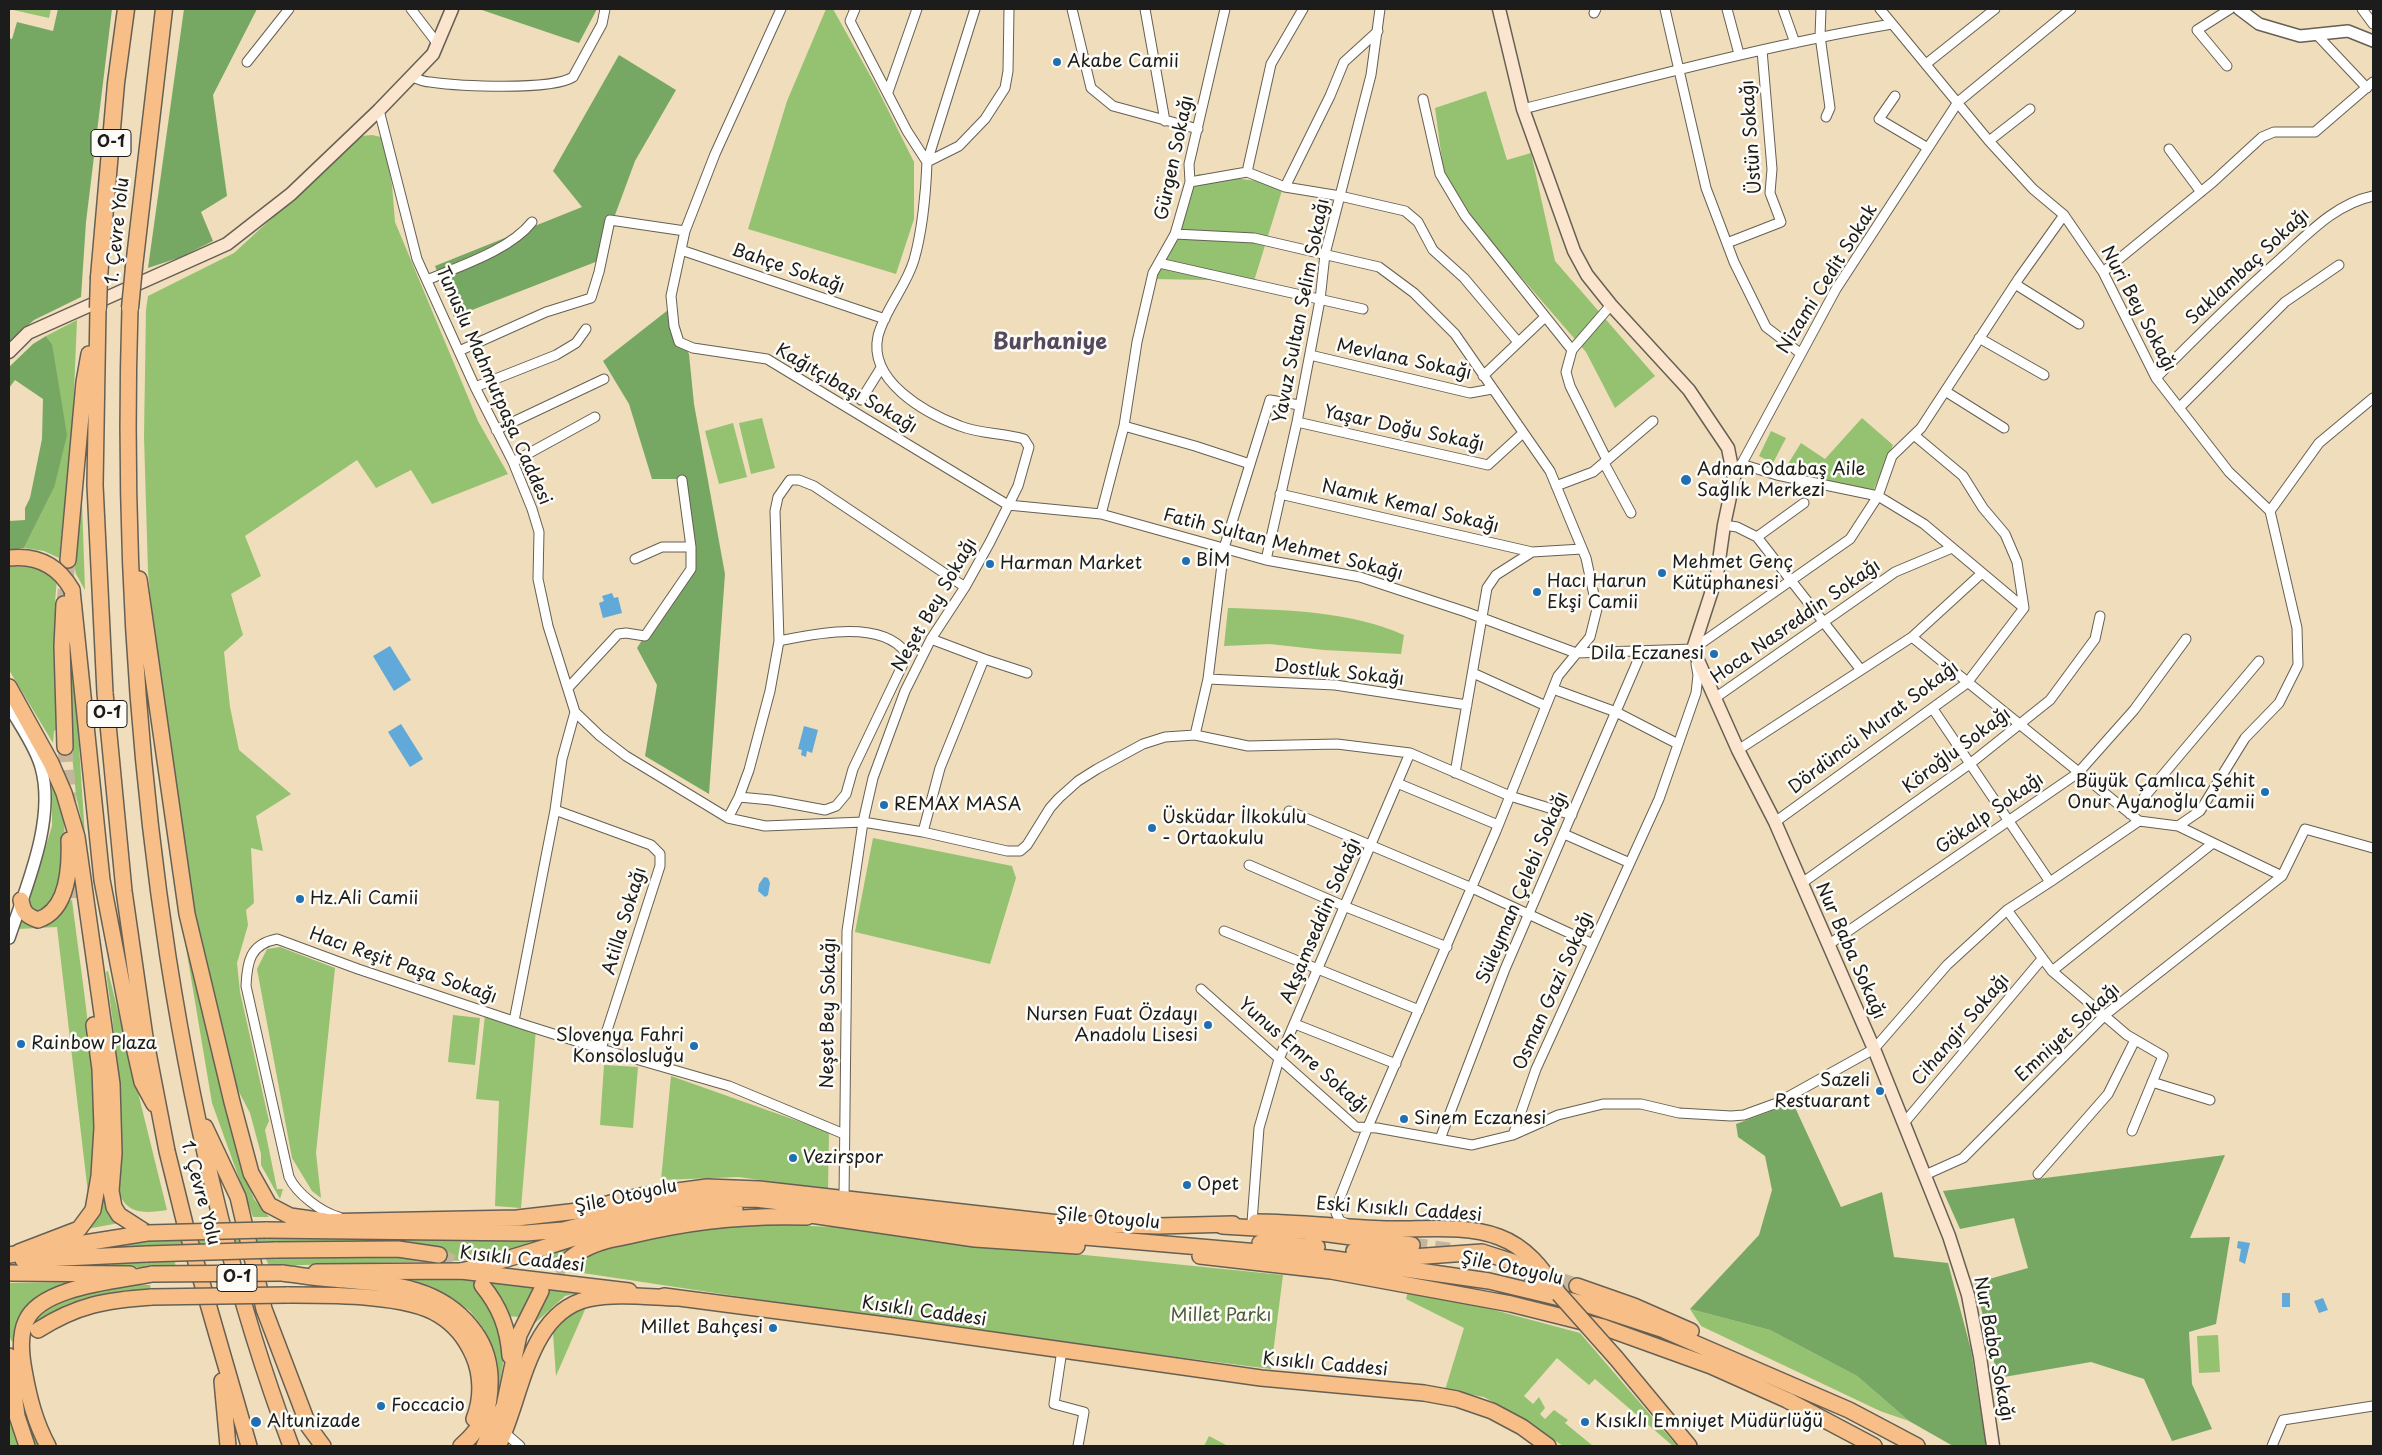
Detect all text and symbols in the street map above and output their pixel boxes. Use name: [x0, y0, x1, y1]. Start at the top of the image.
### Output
place label: Akabe Camii: [1067, 51, 1179, 73]
marker: Akabe Camii: [1051, 56, 1063, 68]
street label: Üstün Sokağı: [1737, 79, 1767, 195]
street label: Gürgen Sokağı: [1151, 94, 1199, 222]
road number: O-1: [91, 130, 131, 156]
street label: 1. Çevre Yolu: [102, 176, 134, 286]
street label: Yavuz Sultan Selim Sokağı: [1270, 197, 1334, 425]
street label: Nizami Cedit Sokak: [1773, 200, 1883, 358]
street label: Saklambaç Sokağı: [2182, 204, 2314, 330]
street label: Bahçe Sokağı: [729, 240, 847, 298]
street label: Nuri Bey Sokağı: [2096, 243, 2180, 375]
street label: Tunuslu Mahmutpaşa Caddesi: [431, 263, 555, 509]
district label: Burhaniye: [993, 330, 1107, 356]
street label: Mevlana Sokağı: [1335, 335, 1473, 385]
street label: Kağıtçıbaşı Sokağı: [771, 340, 921, 438]
street label: Yaşar Doğu Sokağı: [1322, 401, 1486, 457]
place label: Adnan Odabaş Aile Sağlık Merkezi: [1697, 459, 1866, 502]
marker: Adnan Odabaş Aile Sağlık Merkezi: [1679, 473, 1693, 487]
street label: Namık Kemal Sokağı: [1319, 476, 1501, 538]
street label: Fatih Sultan Mehmet Sokağı: [1161, 505, 1405, 585]
street label: Neşet Bey Sokağı: [888, 534, 982, 676]
place label: BİM: [1196, 550, 1230, 572]
place label: Mehmet Genç Kütüphanesi: [1672, 552, 1793, 594]
place label: Harman Market: [1000, 553, 1142, 575]
marker: BİM: [1180, 555, 1192, 567]
street label: Hoca Nasreddin Sokağı: [1707, 555, 1885, 689]
marker: Harman Market: [984, 558, 996, 570]
marker: Mehmet Genç Kütüphanesi: [1656, 567, 1668, 579]
place label: Hacı Harun Ekşi Camii: [1547, 571, 1647, 614]
marker: Hacı Harun Ekşi Camii: [1531, 586, 1543, 598]
place label: Dila Eczanesi: [1590, 643, 1704, 665]
marker: Dila Eczanesi: [1708, 648, 1720, 660]
street label: Dostluk Sokağı: [1273, 655, 1405, 691]
street label: Dördüncü Murat Sokağı: [1785, 657, 1963, 799]
road number: O-1: [87, 701, 127, 728]
street label: Köroğlu Sokağı: [1899, 703, 2015, 799]
street label: Gökalp Sokağı: [1932, 769, 2048, 859]
place label: Büyük Çamlıca Şehit Onur Ayanoğlu Camii: [2067, 771, 2255, 814]
marker: Büyük Çamlıca Şehit Onur Ayanoğlu Camii: [2259, 786, 2271, 798]
street label: Süleyman Çelebi Sokağı: [1473, 788, 1573, 988]
place label: REMAX MASA: [894, 794, 1021, 816]
marker: REMAX MASA: [878, 799, 890, 811]
place label: Üsküdar İlkokulu - Ortaokulu: [1162, 807, 1307, 850]
marker: Üsküdar İlkokulu - Ortaokulu: [1146, 822, 1158, 834]
street label: Akşamseddin Sokağı: [1276, 835, 1366, 1007]
street label: Atilla Sokağı: [598, 865, 652, 977]
street label: Nur Baba Sokağı: [1810, 879, 1890, 1023]
place label: Hz.Ali Camii: [310, 888, 418, 910]
marker: Hz.Ali Camii: [294, 893, 306, 905]
street label: Osman Gazi Sokağı: [1509, 908, 1599, 1074]
street label: Hacı Reşit Paşa Sokağı: [306, 924, 500, 1008]
street label: Neşet Bey Sokağı: [817, 937, 841, 1089]
street label: Cihangir Sokağı: [1908, 970, 2014, 1090]
street label: Emniyet Sokağı: [2011, 979, 2125, 1087]
street label: Yunus Emre Sokağı: [1233, 994, 1373, 1118]
place label: Nursen Fuat Özdayı Anadolu Lisesi: [1026, 1004, 1198, 1046]
marker: Nursen Fuat Özdayı Anadolu Lisesi: [1202, 1019, 1214, 1031]
place label: Slovenya Fahri Konsolosluğu: [556, 1025, 684, 1068]
place label: Rainbow Plaza: [31, 1033, 157, 1055]
marker: Rainbow Plaza: [15, 1038, 27, 1050]
marker: Slovenya Fahri Konsolosluğu: [688, 1040, 700, 1052]
place label: Sazeli Restuarant: [1774, 1070, 1870, 1112]
marker: Sazeli Restuarant: [1874, 1085, 1886, 1097]
place label: Sinem Eczanesi: [1414, 1108, 1546, 1130]
marker: Sinem Eczanesi: [1398, 1113, 1410, 1125]
street label: 1. Çevre Yolu: [176, 1138, 224, 1248]
place label: Vezirspor: [803, 1147, 883, 1169]
marker: Vezirspor: [787, 1152, 799, 1164]
place label: Opet: [1197, 1174, 1239, 1196]
street label: Şile Otoyolu: [573, 1176, 679, 1218]
marker: Opet: [1181, 1179, 1193, 1191]
street label: Eski Kısıklı Caddesi: [1315, 1193, 1483, 1227]
street label: Şile Otoyolu: [1055, 1204, 1161, 1234]
street label: Kısıklı Caddesi: [458, 1243, 586, 1277]
street label: Şile Otoyolu: [1459, 1248, 1565, 1290]
road number: O-1: [217, 1264, 257, 1292]
street label: Nur Baba Sokağı: [1968, 1275, 2018, 1423]
street label: Kısıklı Caddesi: [860, 1293, 988, 1331]
park label: Millet Parkı: [1171, 1305, 1271, 1327]
place label: Millet Bahçesi: [641, 1317, 763, 1339]
marker: Millet Bahçesi: [767, 1322, 779, 1334]
street label: Kısıklı Caddesi: [1261, 1349, 1389, 1381]
place label: Foccacio: [391, 1395, 465, 1417]
marker: Foccacio: [375, 1400, 387, 1412]
place label: Altunizade: [267, 1411, 360, 1433]
place label: Kısıklı Emniyet Müdürlüğü: [1595, 1411, 1823, 1433]
marker: Altunizade: [249, 1415, 263, 1429]
marker: Kısıklı Emniyet Müdürlüğü: [1579, 1416, 1591, 1428]

